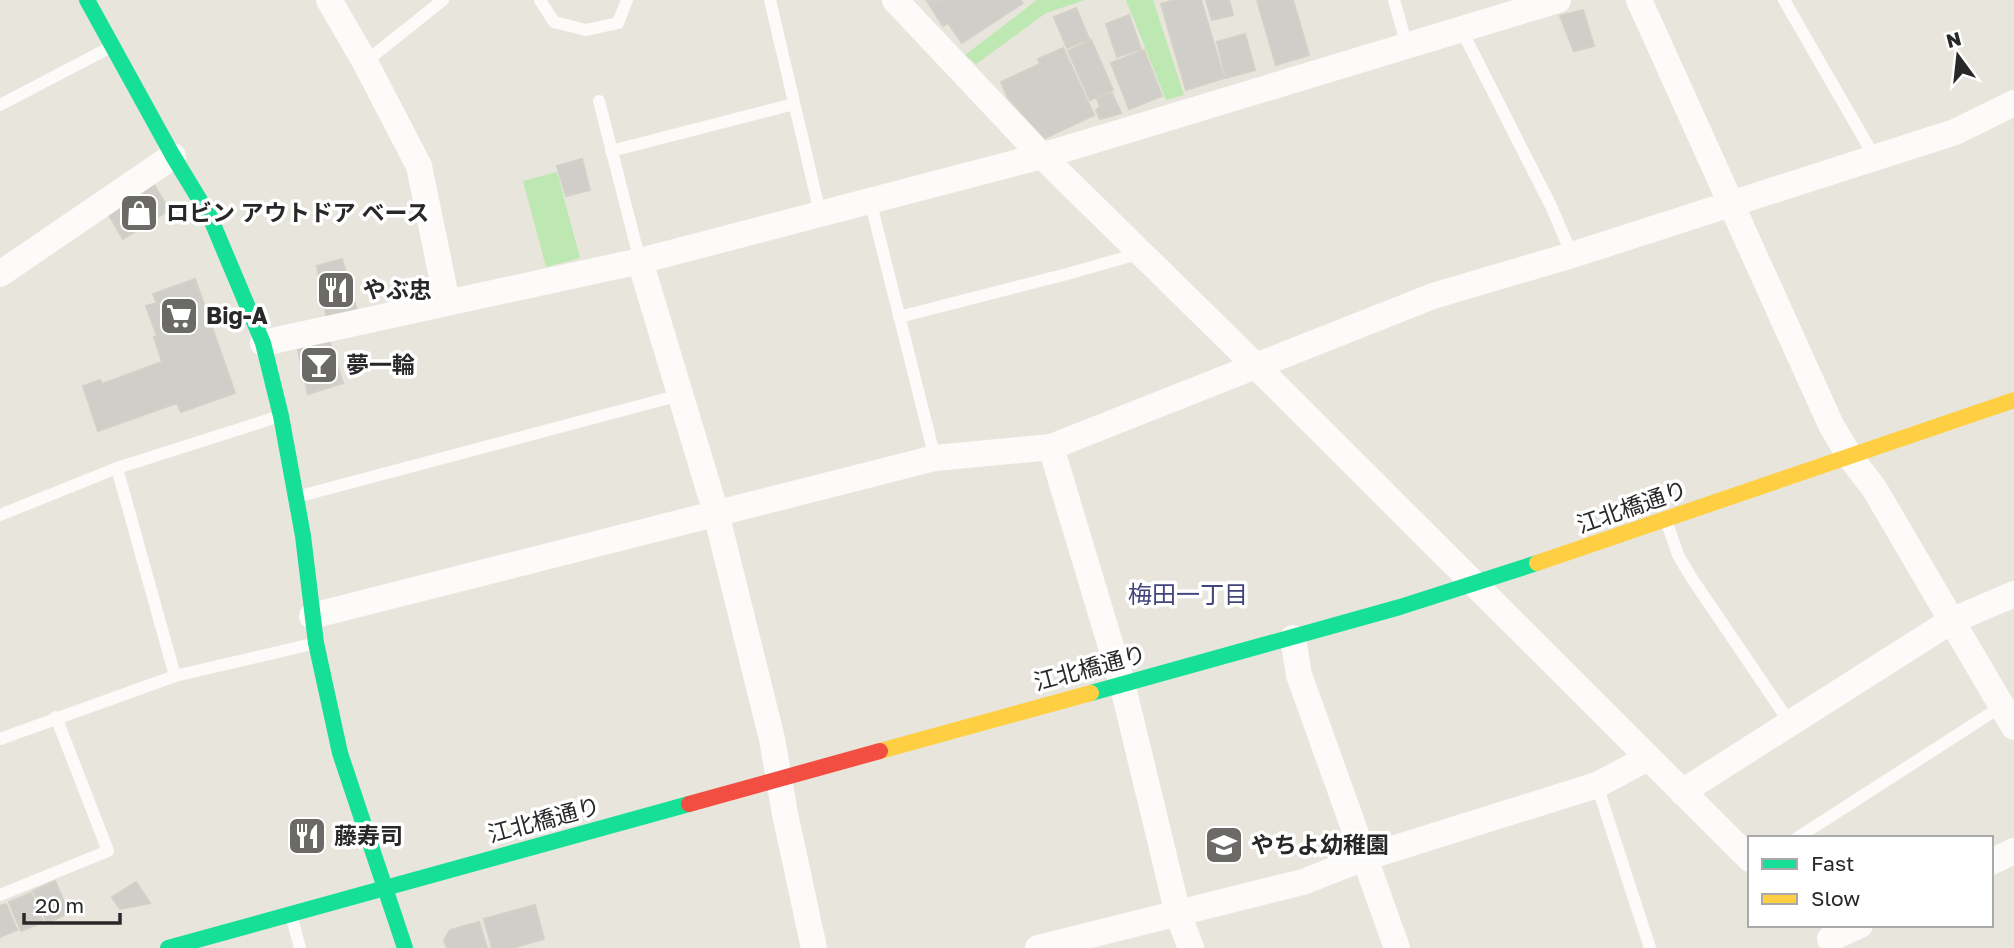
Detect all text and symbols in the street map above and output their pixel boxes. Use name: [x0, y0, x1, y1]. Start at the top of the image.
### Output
north arrow: [1923, 21, 1993, 91]
text: N: [1944, 26, 1963, 52]
shop icon: ロビン アウトドア ベース: [118, 192, 160, 234]
place label: ロビン アウトドア ベース: [166, 198, 429, 226]
restaurant icon: やぶ忠: [315, 269, 357, 311]
place label: やぶ忠: [363, 275, 432, 303]
supermarket icon: Big-A: [158, 295, 200, 337]
place label: Big-A: [206, 301, 268, 329]
bar icon: 夢一輪: [298, 344, 340, 386]
place label: 夢一輪: [346, 350, 415, 378]
street label: 江北橋通り: [1573, 474, 1691, 538]
district label: 梅田一丁目: [1128, 579, 1248, 608]
street label: 江北橋通り: [1031, 639, 1149, 695]
street label: 江北橋通り: [485, 791, 603, 847]
restaurant icon: 藤寿司: [286, 815, 328, 857]
place label: 藤寿司: [334, 821, 403, 849]
school or university icon: やちよ幼稚園: [1203, 824, 1245, 866]
place label: やちよ幼稚園: [1251, 830, 1389, 858]
legend: [1748, 836, 1993, 927]
text: Fast: [1811, 850, 1854, 876]
scale bar: [24, 881, 121, 925]
text: Slow: [1811, 885, 1860, 911]
text: 20 m: [35, 892, 84, 918]

